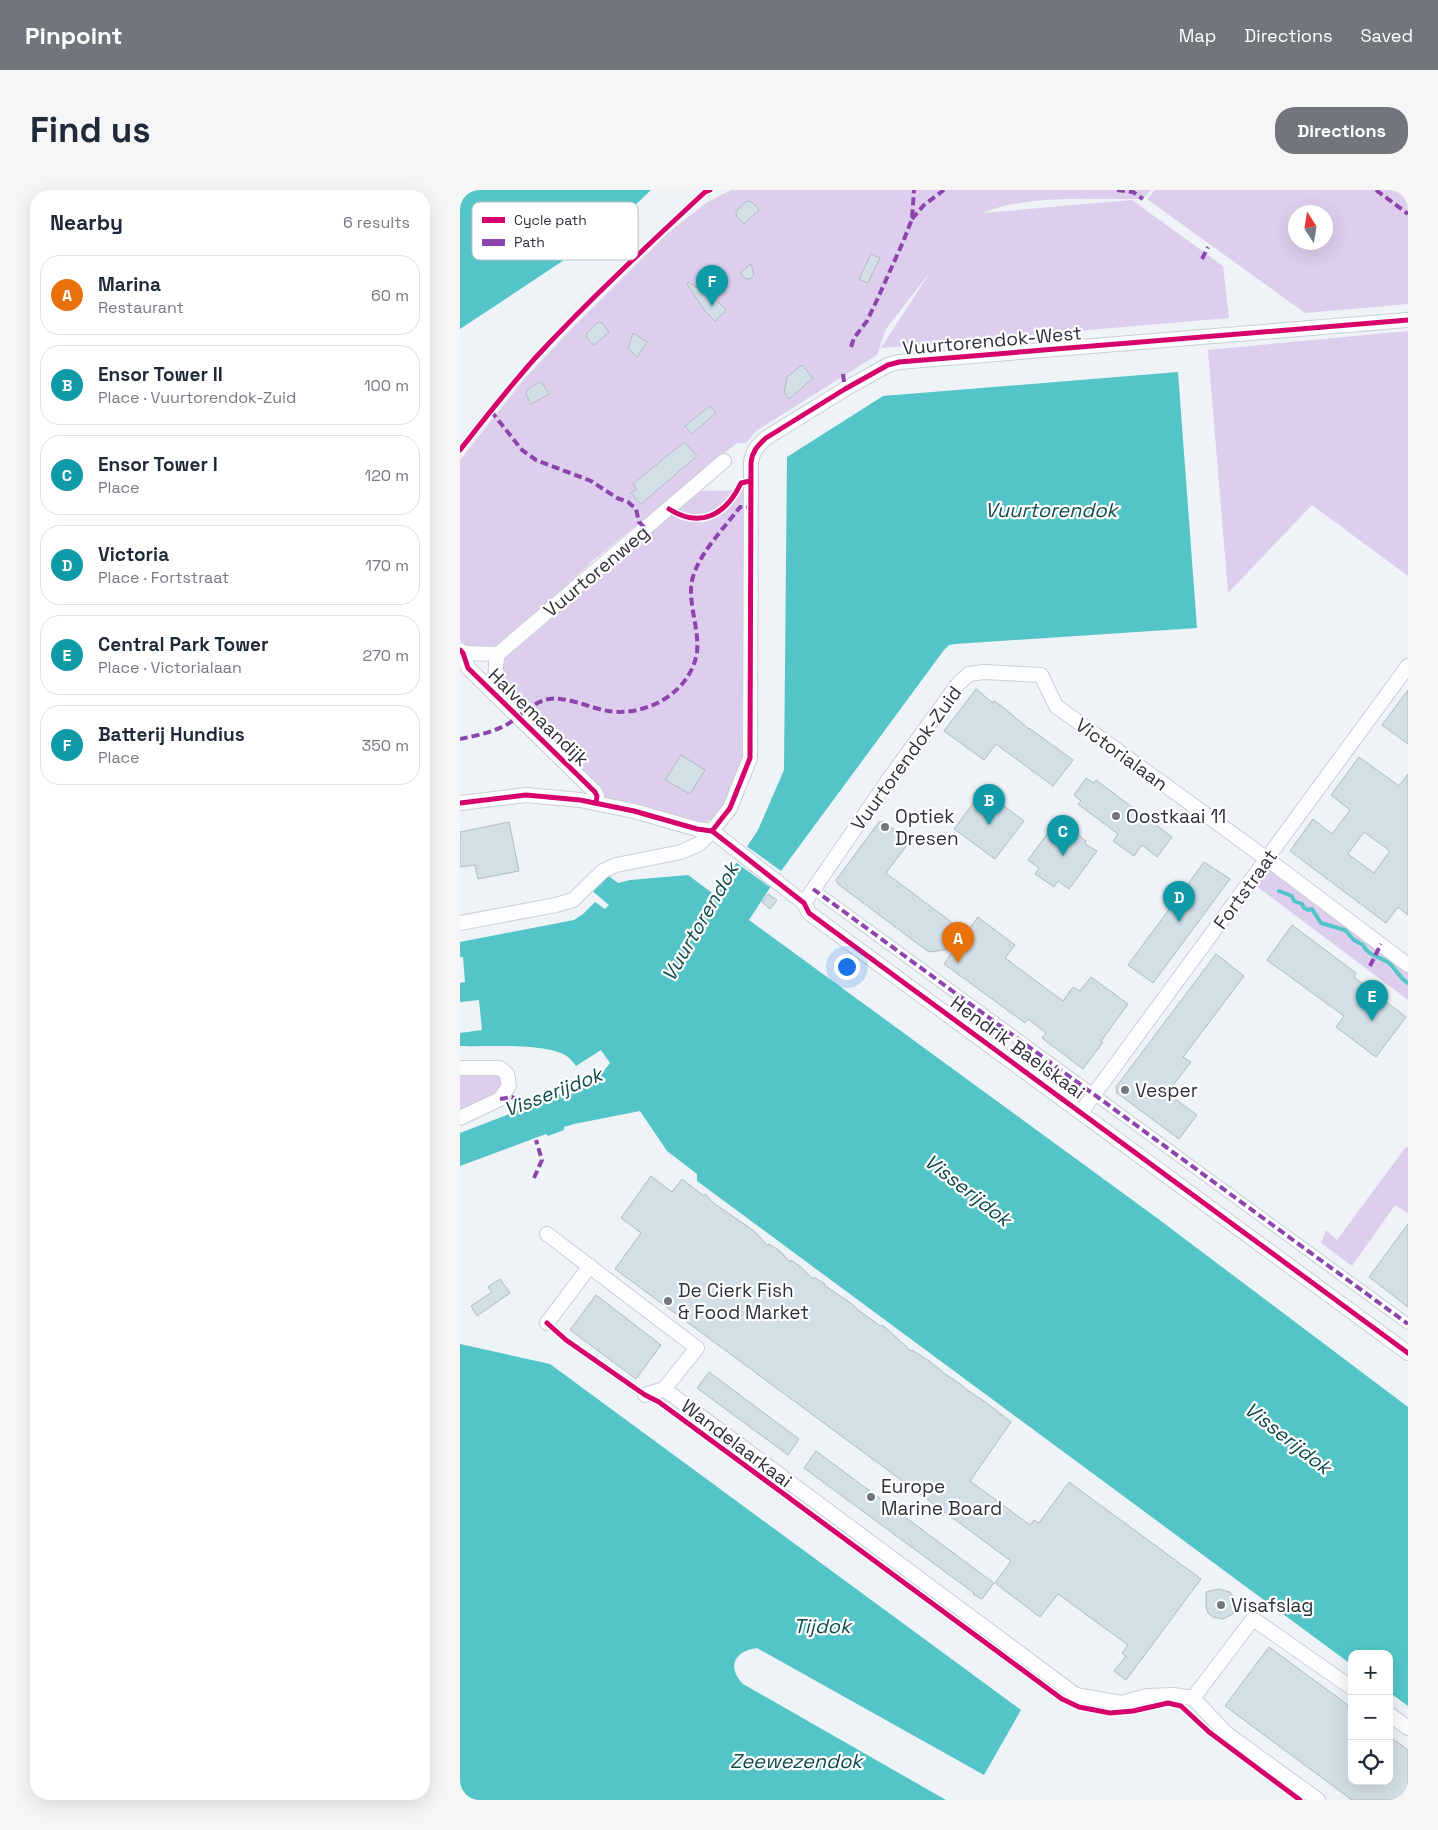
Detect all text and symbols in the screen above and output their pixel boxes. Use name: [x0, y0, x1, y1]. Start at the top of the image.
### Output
text: Pinpoint: [25, 20, 122, 51]
text: Map: [1179, 24, 1216, 47]
text: Directions: [1244, 24, 1333, 47]
text: Saved: [1361, 24, 1413, 47]
button: Directions: [1275, 107, 1408, 154]
text: Find us: [30, 108, 151, 152]
legend: [472, 202, 638, 260]
north arrow: [1288, 205, 1333, 250]
text: Nearby: [50, 209, 123, 236]
text: Cycle path: [514, 211, 587, 229]
text: 6 results: [343, 212, 410, 233]
text: Path: [514, 233, 545, 251]
pin: F: [696, 265, 728, 306]
text: Marina: [98, 272, 161, 297]
text: A: [62, 285, 72, 306]
text: 60 m: [371, 285, 409, 306]
text: Restaurant: [98, 297, 184, 318]
street label: Vuurtorendok-West: [901, 320, 1083, 361]
text: Ensor Tower II: [98, 362, 223, 387]
text: B: [62, 375, 72, 396]
text: 100 m: [364, 375, 409, 396]
text: Place · Vuurtorendok-Zuid: [98, 387, 296, 408]
text: Ensor Tower I: [98, 452, 218, 477]
text: C: [62, 465, 72, 486]
text: 120 m: [365, 465, 409, 486]
text: Place: [98, 477, 140, 498]
water label: Vuurtorendok: [985, 497, 1120, 523]
street label: Vuurtorenweg: [538, 520, 654, 623]
text: Victoria: [98, 542, 169, 567]
text: D: [62, 555, 72, 576]
text: 170 m: [365, 555, 409, 576]
text: Place · Fortstraat: [98, 567, 229, 588]
text: Central Park Tower: [98, 632, 269, 657]
text: E: [63, 645, 71, 666]
text: 270 m: [362, 645, 409, 666]
text: Place · Victorialaan: [98, 657, 242, 678]
street label: Halvemaandijk: [483, 663, 594, 772]
street label: Vuurtorendok-Zuid: [845, 681, 967, 836]
street label: Victorialaan: [1070, 712, 1173, 796]
text: Batterij Hundius: [98, 722, 245, 747]
text: F: [63, 735, 71, 756]
text: 350 m: [362, 735, 409, 756]
text: Place: [98, 747, 140, 768]
pin: B: [973, 784, 1005, 825]
place label: Optiek Dresen: [895, 804, 959, 851]
place label: Oostkaai 11: [1126, 804, 1226, 829]
marker: Oostkaai 11: [1110, 810, 1122, 822]
pin: C: [1047, 815, 1079, 856]
marker: Optiek Dresen: [879, 821, 891, 833]
street label: Fortstraat: [1208, 844, 1283, 934]
water label: Vuurtorendok: [656, 856, 746, 986]
pin: D: [1163, 881, 1195, 922]
pin: A: [942, 922, 974, 963]
your location: [834, 954, 860, 980]
pin: E: [1356, 980, 1388, 1021]
street label: Hendrik Baelskaai: [946, 990, 1090, 1105]
water label: Visserijdok: [500, 1061, 608, 1123]
place label: Vesper: [1135, 1078, 1198, 1103]
marker: Vesper: [1119, 1084, 1131, 1096]
water label: Visserijdok: [919, 1148, 1019, 1234]
place label: De Cierk Fish & Food Market: [678, 1278, 809, 1325]
marker: De Cierk Fish & Food Market: [662, 1295, 674, 1307]
street label: Wandelaarkaai: [676, 1393, 797, 1493]
water label: Visserijdok: [1239, 1396, 1339, 1482]
place label: Europe Marine Board: [881, 1474, 1002, 1521]
marker: Europe Marine Board: [865, 1491, 877, 1503]
place label: Visafslag: [1231, 1593, 1313, 1618]
marker: Visafslag: [1215, 1599, 1227, 1611]
water label: Tijdok: [793, 1613, 853, 1639]
map controls: [1348, 1650, 1393, 1785]
button: +: [1348, 1650, 1393, 1695]
button: −: [1348, 1695, 1393, 1740]
button: locate: [1348, 1740, 1393, 1785]
water label: Zeewezendok: [730, 1748, 864, 1774]

